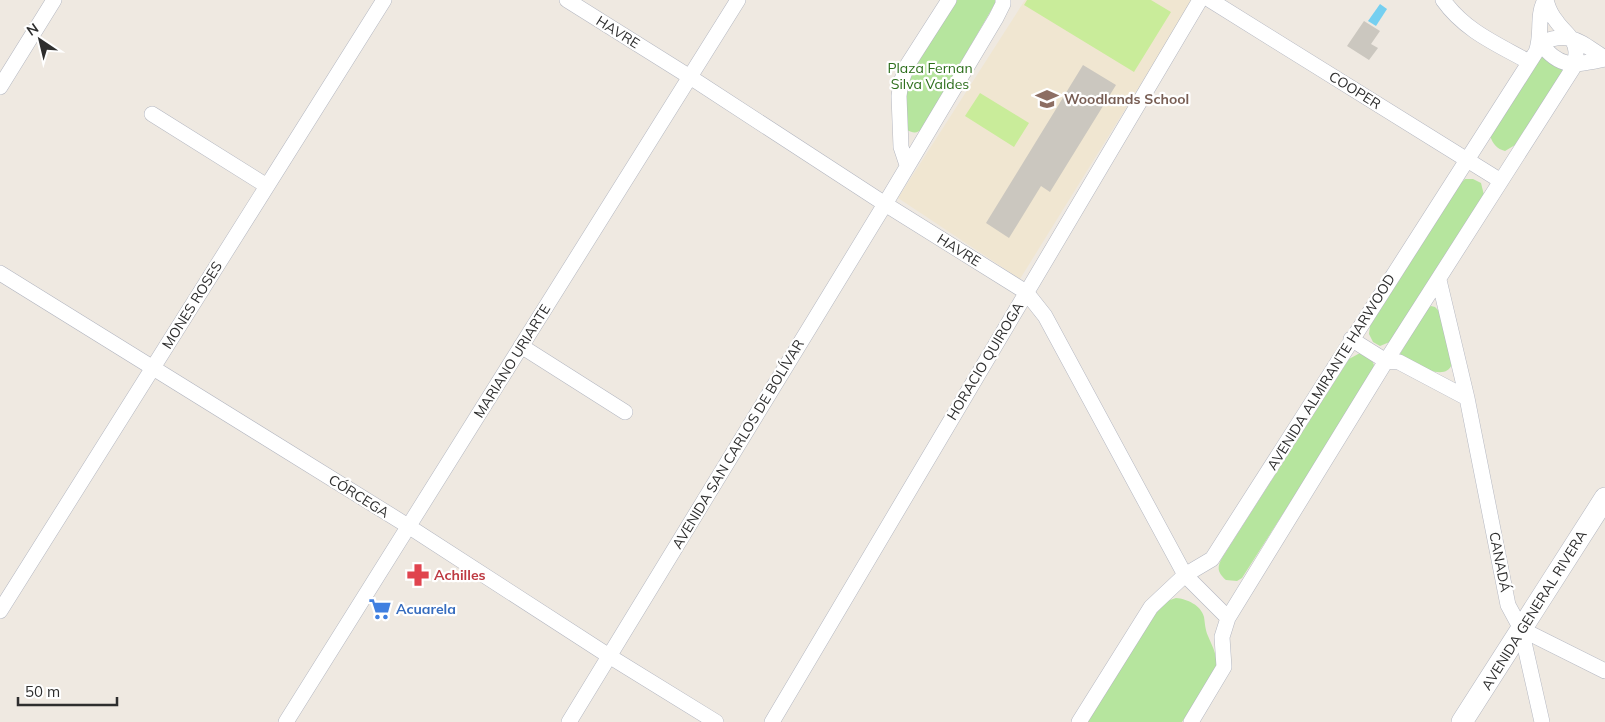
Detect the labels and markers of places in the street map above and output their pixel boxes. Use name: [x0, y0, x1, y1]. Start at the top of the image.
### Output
school or university icon: Woodlands School: [1034, 86, 1060, 112]
place label: Woodlands School: [1064, 90, 1189, 108]
pharmacy icon: Achilles: [405, 562, 431, 588]
place label: Achilles: [434, 566, 486, 584]
supermarket icon: Acuarela: [367, 596, 393, 622]
place label: Acuarela: [396, 600, 456, 618]

